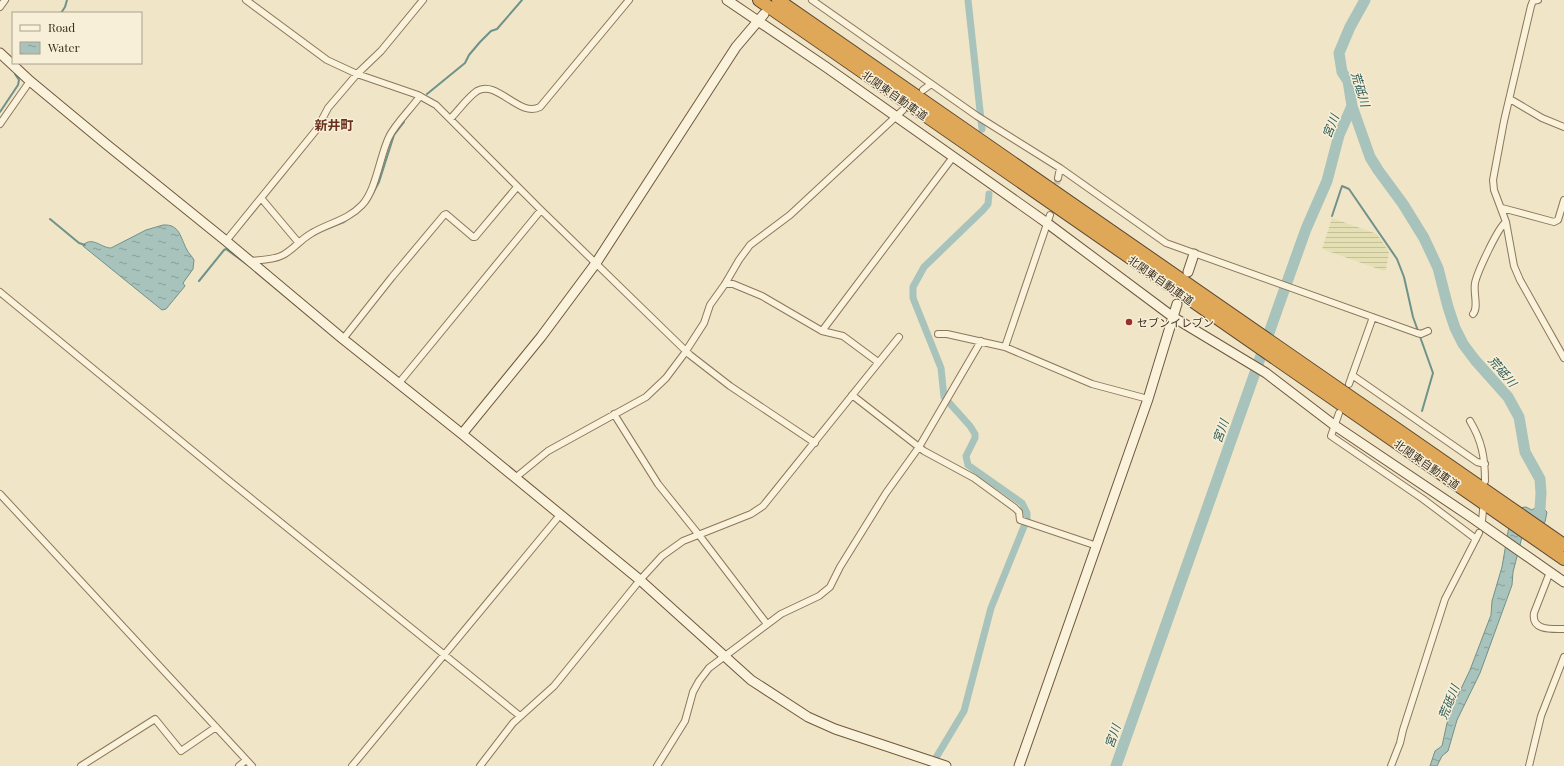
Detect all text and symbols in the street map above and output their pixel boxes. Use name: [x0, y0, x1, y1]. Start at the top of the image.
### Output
legend: [12, 12, 142, 64]
text: Road: [48, 19, 75, 35]
text: Water: [47, 39, 81, 55]
street label: 北関東自動車道: [859, 67, 931, 123]
water label: 荒砥川: [1348, 69, 1374, 110]
water label: 宮川: [1318, 110, 1342, 140]
district label: 新井町: [314, 116, 354, 133]
street label: 北関東自動車道: [1125, 252, 1197, 308]
place label: セブンイレブン: [1137, 315, 1214, 330]
marker: セブンイレブン: [1124, 317, 1134, 327]
water label: 荒砥川: [1485, 352, 1522, 391]
water label: 宮川: [1209, 415, 1232, 445]
street label: 北関東自動車道: [1391, 436, 1463, 492]
water label: 荒砥川: [1434, 680, 1463, 722]
water label: 宮川: [1101, 720, 1124, 750]

